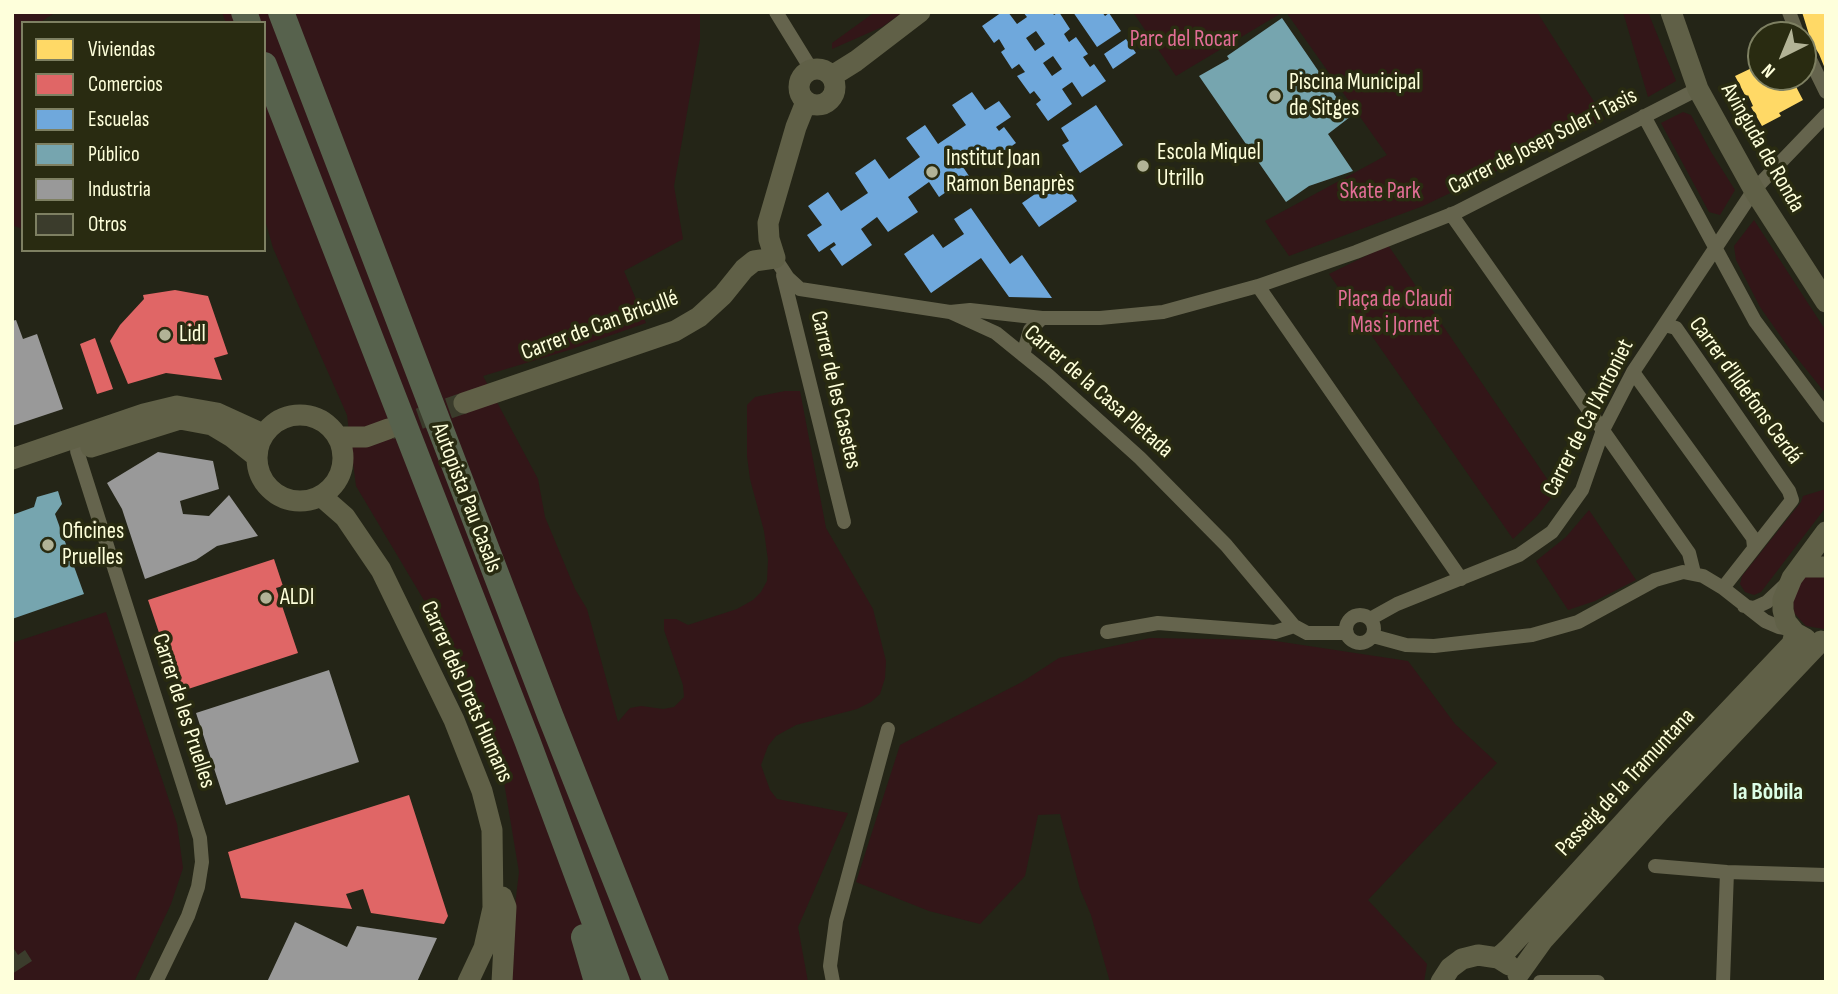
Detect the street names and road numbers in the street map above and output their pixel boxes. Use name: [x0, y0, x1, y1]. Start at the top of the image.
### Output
street label: Avinguda de Ronda: [1714, 79, 1810, 217]
street label: Carrer de Josep Soler i Tasis: [1444, 82, 1642, 202]
street label: Carrer de Can Bricullé: [518, 285, 682, 367]
street label: Carrer de les Casetes: [803, 308, 867, 472]
street label: Carrer d'Ildefons Cerdá: [1682, 312, 1808, 470]
street label: Carrer de la Casa Pletada: [1018, 320, 1178, 464]
street label: Carrer de Ca l'Antoniet: [1538, 335, 1640, 501]
street label: Autopista Pau Casals: [425, 419, 507, 577]
street label: Carrer dels Drets Humans: [414, 597, 518, 787]
street label: Carrer de les Pruelles: [145, 630, 221, 792]
street label: Passeig de la Tramuntana: [1551, 703, 1701, 863]

